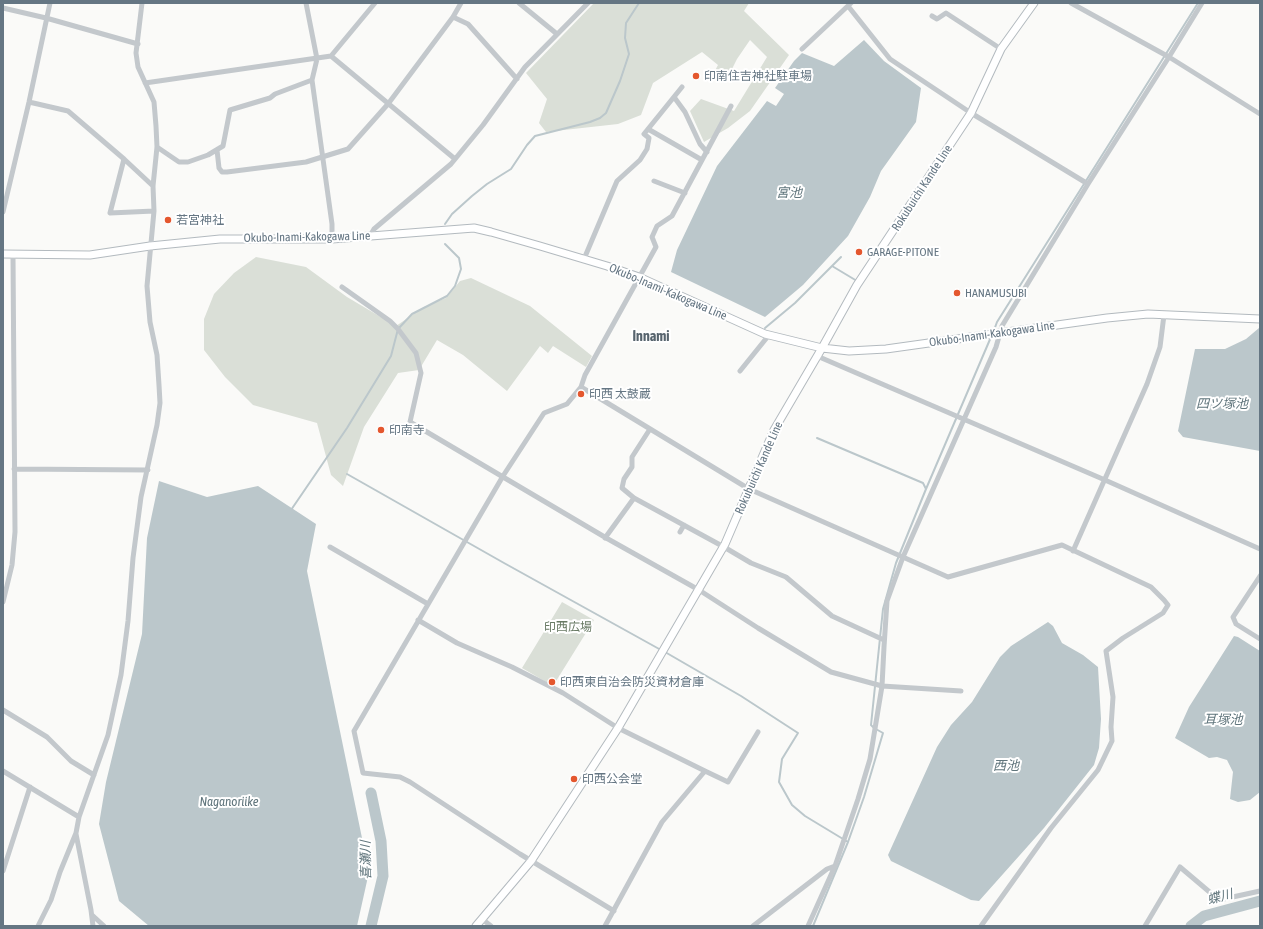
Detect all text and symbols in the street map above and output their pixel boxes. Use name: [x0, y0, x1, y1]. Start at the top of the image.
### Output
place label: 印南住吉神社駐車場: [704, 69, 812, 83]
marker: 印南住吉神社駐車場: [691, 71, 701, 81]
street label: Rokubuichi Kande Line: [889, 142, 955, 234]
water label: 宮池: [776, 185, 802, 201]
place label: 若宮神社: [176, 213, 224, 227]
marker: 若宮神社: [163, 215, 173, 225]
street label: Okubo-Inami-Kakogawa Line: [244, 229, 370, 245]
place label: GARAGE-PITONE: [867, 245, 939, 259]
marker: GARAGE-PITONE: [854, 247, 864, 257]
street label: Okubo-Inami-Kakogawa Line: [607, 261, 729, 323]
place label: HANAMUSUBI: [965, 286, 1027, 300]
marker: HANAMUSUBI: [952, 288, 962, 298]
street label: Okubo-Inami-Kakogawa Line: [928, 318, 1056, 350]
district label: Innami: [633, 329, 669, 345]
place label: 印西 太鼓蔵: [589, 387, 651, 401]
marker: 印西 太鼓蔵: [576, 389, 586, 399]
water label: 四ツ塚池: [1196, 396, 1248, 412]
street label: Rokubuichi Kande Line: [732, 419, 786, 517]
place label: 印南寺: [389, 423, 425, 437]
marker: 印南寺: [376, 425, 386, 435]
park label: 印西広場: [544, 620, 592, 634]
place label: 印西東自治会防災資材倉庫: [560, 675, 704, 689]
marker: 印西東自治会防災資材倉庫: [547, 677, 557, 687]
water label: 耳塚池: [1204, 712, 1242, 728]
water label: 西池: [993, 758, 1019, 774]
place label: 印西公会堂: [582, 772, 642, 786]
marker: 印西公会堂: [569, 774, 579, 784]
water label: Naganoriike: [199, 794, 259, 810]
water label: 喜瀬川: [358, 840, 374, 880]
water label: 蝶川: [1205, 886, 1235, 908]

